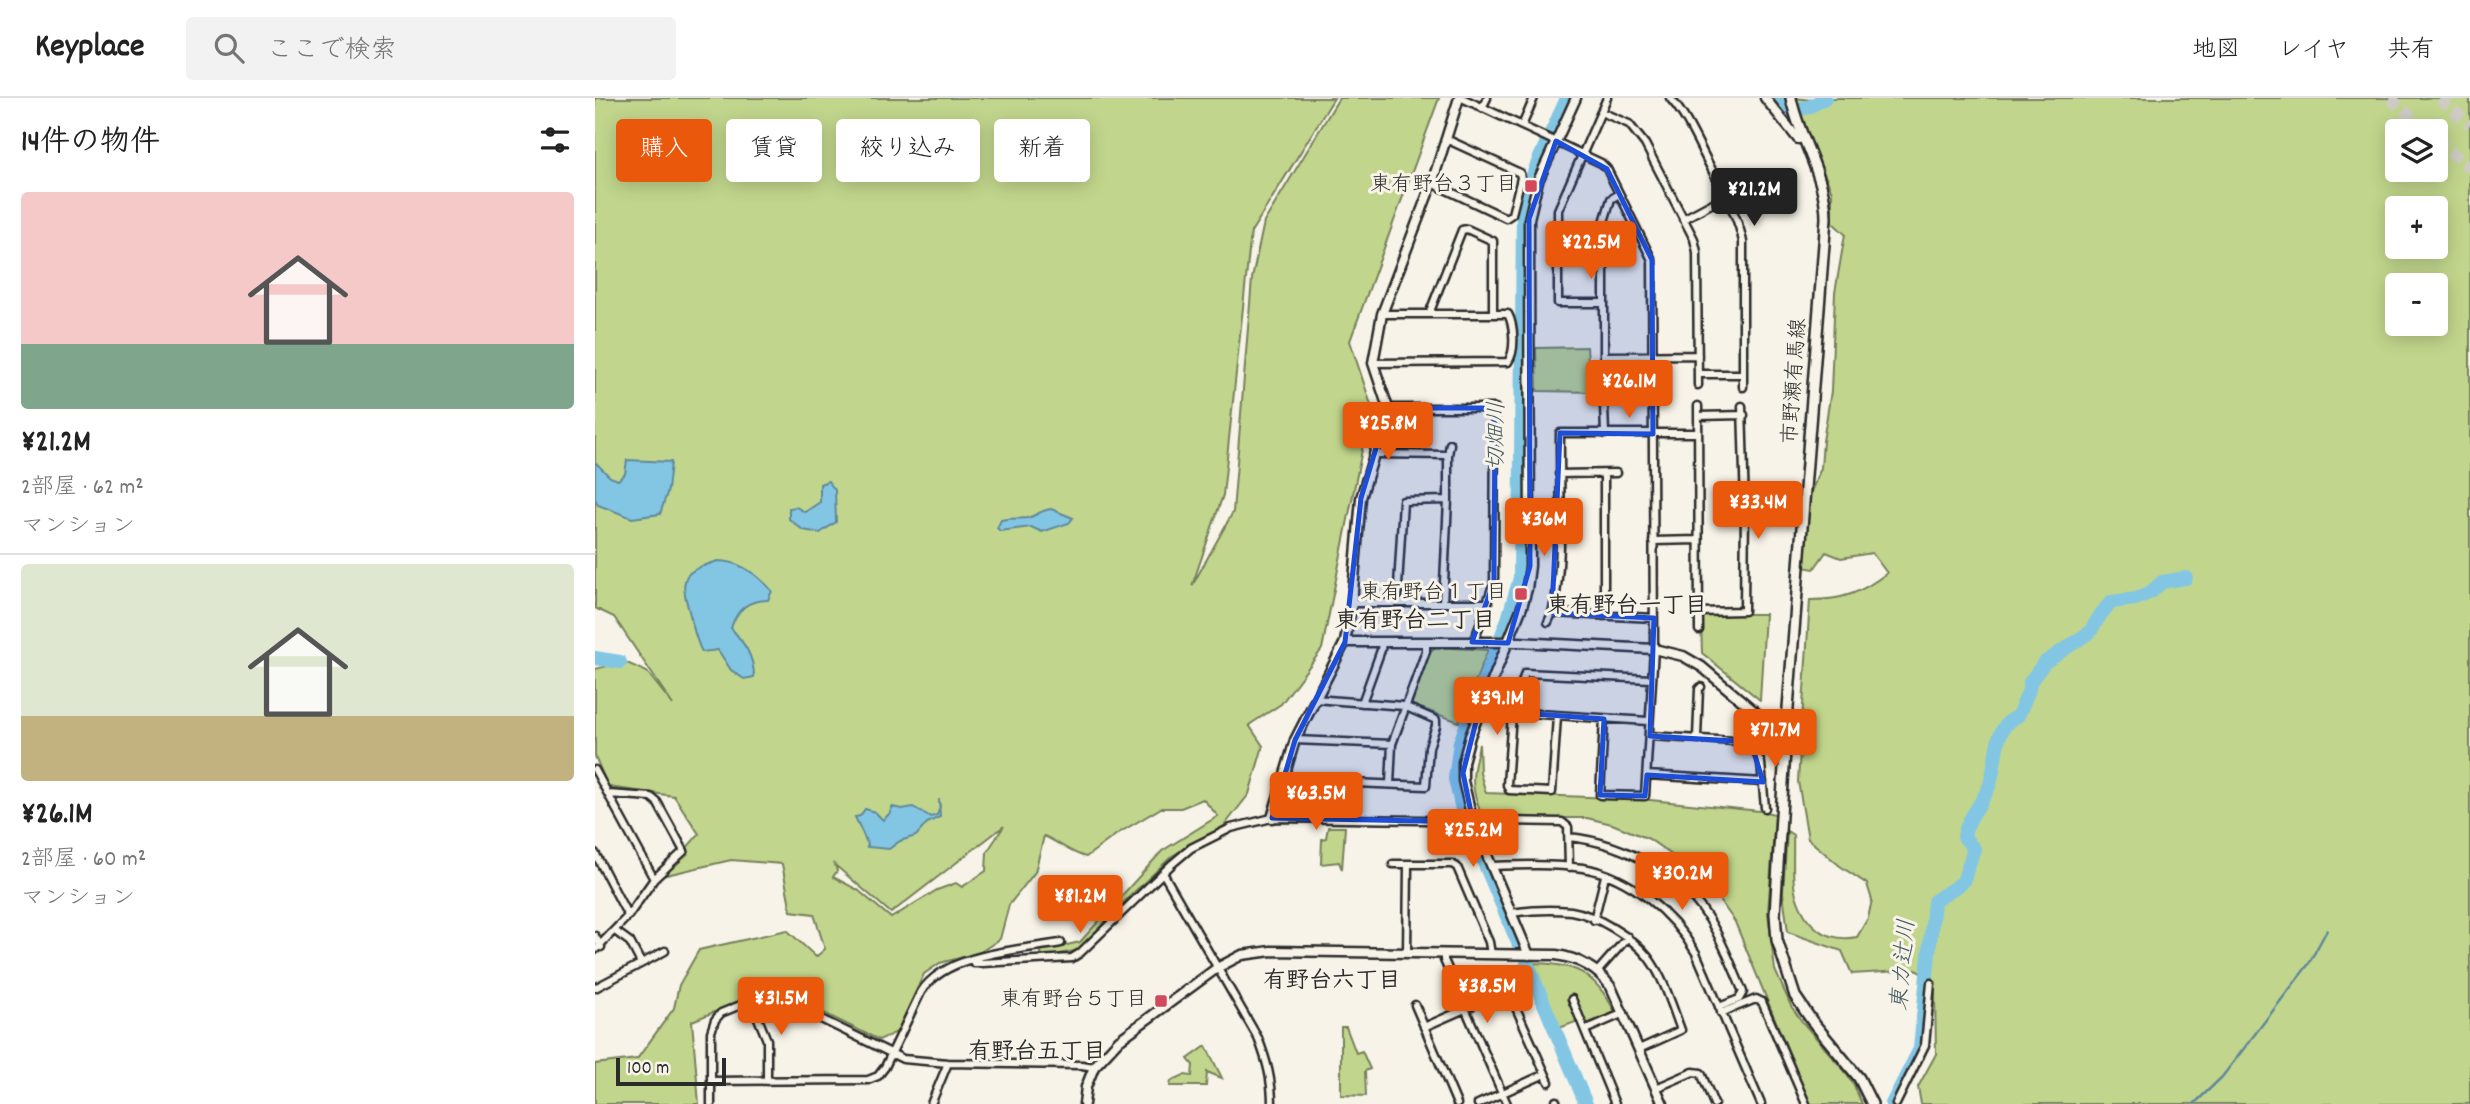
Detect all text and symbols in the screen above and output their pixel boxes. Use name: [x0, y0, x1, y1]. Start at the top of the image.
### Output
search box: [186, 17, 676, 80]
text: Keyplace: [35, 25, 144, 72]
icon: search: [210, 29, 248, 67]
text: ここで検索: [266, 33, 396, 70]
text: 地図: [2192, 34, 2240, 68]
text: レイヤ: [2278, 34, 2349, 68]
text: 共有: [2387, 34, 2435, 68]
chip: 購入: [616, 119, 712, 182]
chip: 賃貸: [726, 119, 822, 182]
chip: 絞り込み: [836, 119, 980, 182]
chip: 新着: [994, 119, 1090, 182]
map controls: [2385, 119, 2448, 336]
button: layers: [2385, 119, 2448, 182]
icon: filters: [536, 121, 574, 159]
text: 14件の物件: [21, 123, 160, 166]
pin: ¥21.2M: [1697, 169, 1811, 228]
place label: 東有野台３丁目: [1370, 171, 1517, 201]
text: ¥21.2M: [1727, 174, 1781, 207]
marker: 東有野台３丁目: [1523, 178, 1539, 194]
button: +: [2385, 196, 2448, 259]
pin: ¥22.5M: [1534, 222, 1648, 281]
text: ¥22.5M: [1561, 227, 1621, 260]
icon: home: [235, 237, 361, 363]
button: −: [2385, 273, 2448, 336]
street label: 市野瀬有馬線: [1777, 317, 1815, 445]
pin: ¥26.1M: [1572, 360, 1686, 420]
text: ¥26.1M: [1602, 366, 1656, 399]
water label: 切畑川: [1481, 401, 1515, 471]
pin: ¥25.8M: [1331, 402, 1445, 462]
text: ¥25.8M: [1359, 408, 1417, 441]
text: ¥21.2M: [21, 423, 91, 466]
text: 2部屋 · 62 m²: [21, 472, 144, 505]
pin: ¥33.4M: [1701, 482, 1815, 541]
text: ¥33.4M: [1729, 487, 1787, 520]
pin: ¥36M: [1503, 498, 1585, 558]
text: ¥36M: [1521, 504, 1567, 537]
text: マンション: [21, 511, 135, 544]
place label: 東有野台１丁目: [1360, 579, 1507, 609]
marker: 東有野台１丁目: [1513, 586, 1529, 602]
district label: 東有野台一丁目: [1547, 591, 1708, 624]
district label: 東有野台二丁目: [1335, 606, 1496, 639]
icon: home: [235, 609, 361, 735]
pin: ¥39.1M: [1440, 678, 1554, 737]
text: ¥39.1M: [1470, 683, 1524, 716]
pin: ¥71.7M: [1718, 710, 1832, 769]
text: ¥71.7M: [1749, 715, 1801, 748]
pin: ¥63.5M: [1259, 772, 1373, 832]
text: ¥63.5M: [1286, 778, 1346, 811]
text: ¥26.1M: [21, 795, 92, 838]
pin: ¥25.2M: [1416, 810, 1530, 869]
text: ¥25.2M: [1443, 815, 1503, 848]
text: 2部屋 · 60 m²: [21, 844, 146, 877]
pin: ¥30.2M: [1625, 852, 1739, 912]
text: ¥30.2M: [1651, 858, 1713, 891]
pin: ¥81.2M: [1023, 876, 1137, 935]
text: ¥81.2M: [1054, 881, 1106, 914]
text: マンション: [21, 883, 135, 916]
water label: 東カ辻川: [1885, 918, 1925, 1012]
pin: ¥38.5M: [1430, 965, 1544, 1025]
district label: 有野台六丁目: [1263, 966, 1401, 999]
text: ¥38.5M: [1458, 971, 1516, 1004]
pin: ¥31.5M: [724, 978, 838, 1037]
text: ¥31.5M: [754, 983, 808, 1016]
place label: 東有野台５丁目: [1000, 986, 1147, 1016]
marker: 東有野台５丁目: [1153, 993, 1169, 1009]
district label: 有野台五丁目: [968, 1037, 1106, 1070]
scale bar: [616, 1055, 726, 1087]
text: 100 m: [627, 1056, 669, 1083]

